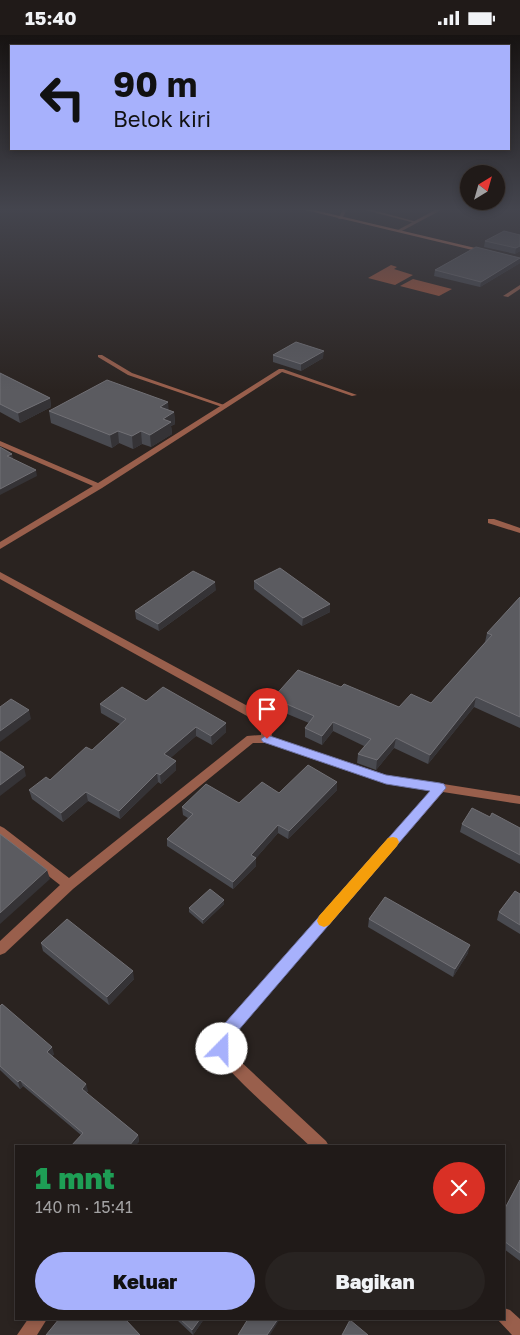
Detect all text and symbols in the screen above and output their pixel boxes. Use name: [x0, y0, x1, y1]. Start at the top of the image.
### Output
text: 15:40: [25, 6, 77, 29]
text: 90 m: [113, 63, 197, 105]
icon: left: [30, 65, 95, 130]
text: Belok kiri: [113, 105, 211, 132]
north arrow: [460, 165, 505, 210]
map controls: [460, 165, 505, 210]
pin: [246, 688, 288, 739]
icon: arrive: [253, 695, 281, 723]
position arrow: [195, 1022, 247, 1074]
text: 1 mnt: [35, 1160, 115, 1196]
button: close: [433, 1162, 485, 1214]
text: 140 m · 15:41: [35, 1197, 133, 1217]
button: Keluar: [35, 1252, 255, 1310]
button: Bagikan: [265, 1252, 485, 1310]

